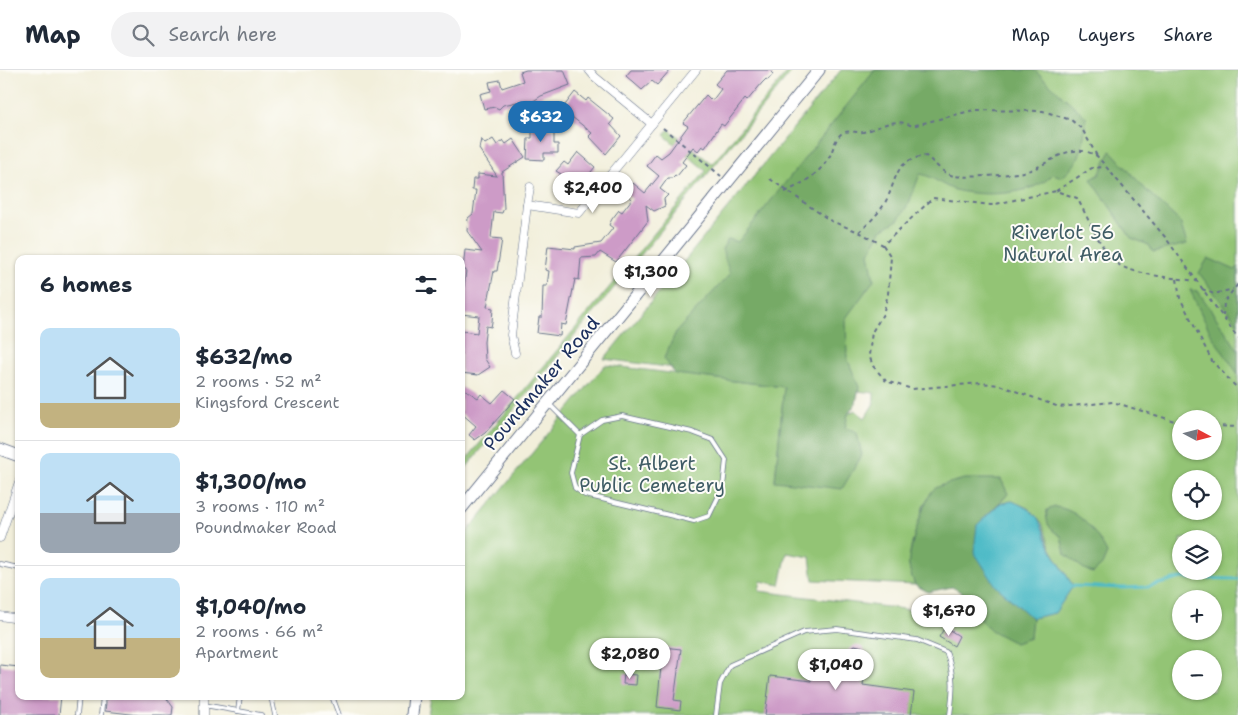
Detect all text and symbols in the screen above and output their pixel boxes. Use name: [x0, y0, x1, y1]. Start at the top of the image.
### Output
search box: [111, 12, 461, 57]
text: Map: [25, 19, 81, 51]
icon: search: [129, 21, 157, 49]
text: Search here: [169, 22, 277, 47]
text: Map: [1012, 23, 1050, 47]
text: Layers: [1078, 23, 1135, 47]
text: Share: [1163, 23, 1213, 47]
pin: $632: [511, 100, 571, 143]
text: $632: [519, 106, 563, 127]
pin: $2,400: [552, 172, 634, 214]
text: $2,400: [564, 177, 622, 198]
park label: Riverlot 56 Natural Area: [1003, 220, 1123, 267]
pin: $1,300: [610, 256, 692, 298]
text: $1,300: [624, 261, 678, 282]
text: 6 homes: [40, 271, 132, 299]
icon: filters: [412, 271, 440, 299]
street label: Poundmaker Road: [478, 311, 605, 456]
text: $632/mo: [195, 343, 293, 371]
icon: home: [80, 348, 140, 408]
text: 2 rooms · 52 m²: [195, 371, 322, 392]
text: Kingsford Crescent: [195, 392, 339, 413]
north arrow: [1172, 410, 1222, 460]
map controls: [1172, 410, 1222, 700]
park label: St. Albert Public Cemetery: [579, 451, 725, 498]
text: $1,300/mo: [195, 468, 307, 496]
button: locate: [1172, 470, 1222, 520]
icon: home: [80, 473, 140, 533]
text: 3 rooms · 110 m²: [195, 496, 325, 517]
text: Poundmaker Road: [195, 517, 337, 538]
button: layers: [1172, 530, 1222, 580]
button: +: [1172, 590, 1222, 640]
text: $1,040/mo: [195, 593, 306, 621]
pin: $1,670: [908, 594, 990, 637]
icon: home: [80, 598, 140, 658]
text: $1,670: [922, 600, 976, 621]
text: 2 rooms · 66 m²: [195, 621, 323, 642]
pin: $2,080: [589, 638, 671, 680]
text: Apartment: [195, 642, 278, 663]
text: $2,080: [600, 643, 660, 664]
pin: $1,040: [795, 648, 877, 691]
button: −: [1172, 650, 1222, 700]
text: $1,040: [809, 654, 863, 675]

